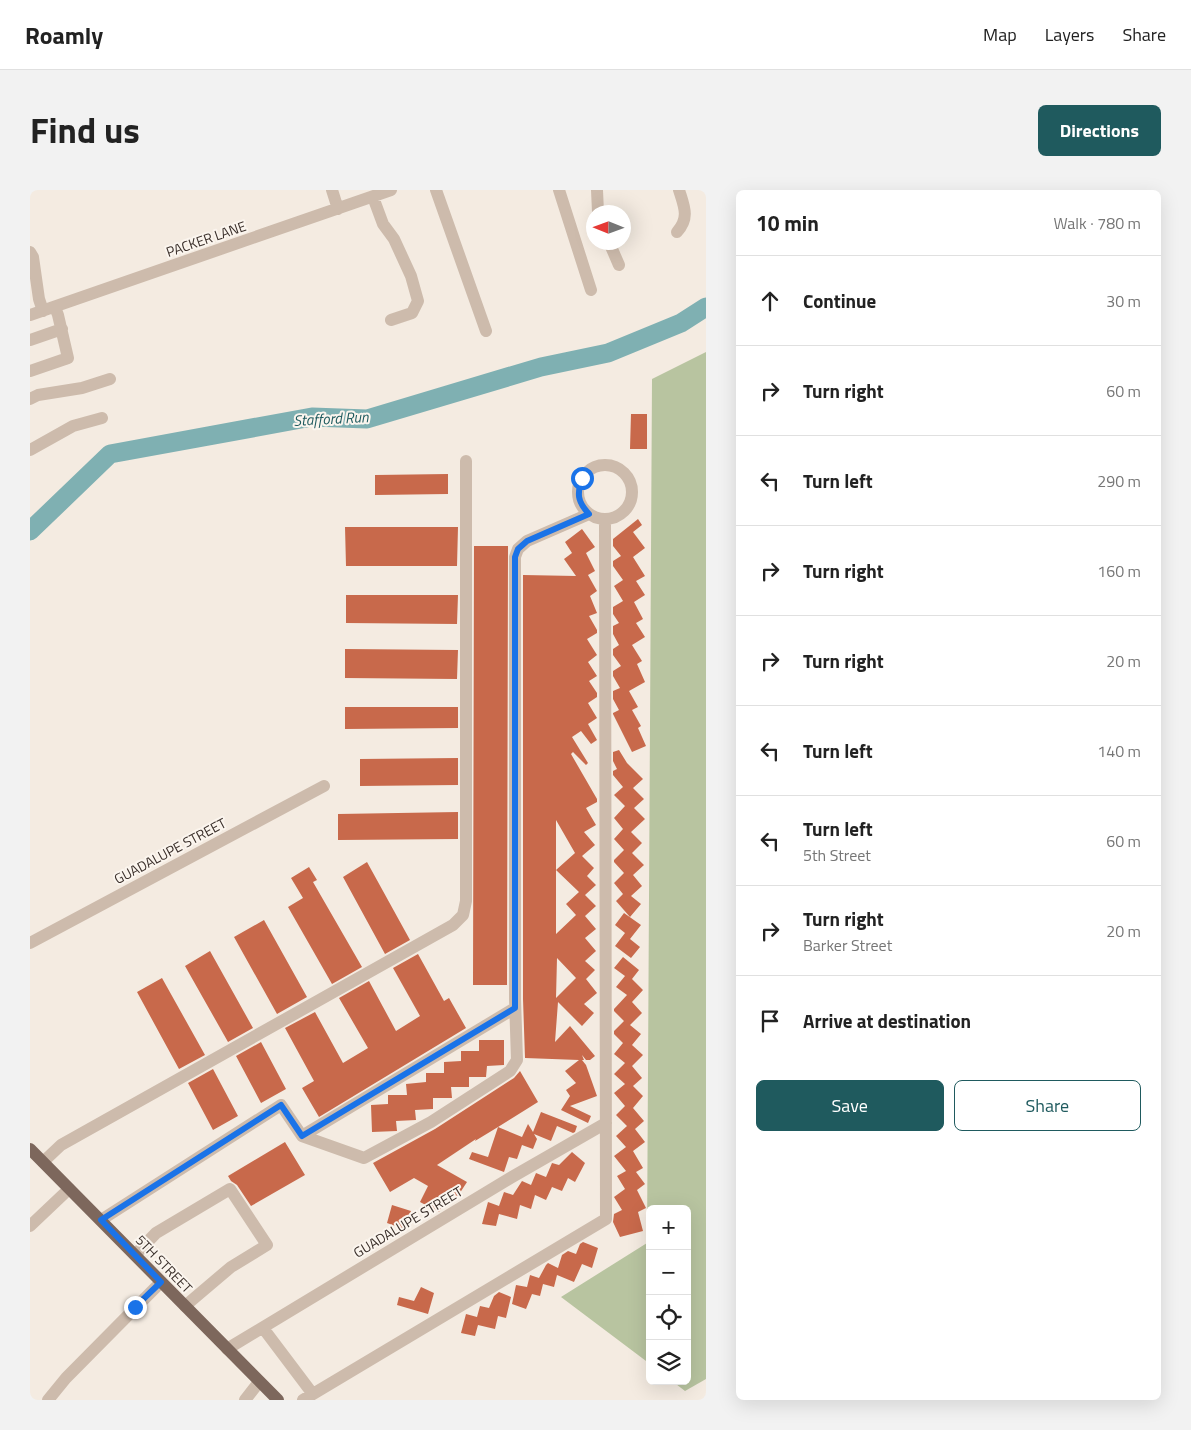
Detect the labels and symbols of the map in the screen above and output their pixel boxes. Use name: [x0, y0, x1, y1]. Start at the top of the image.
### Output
north arrow: [586, 205, 631, 250]
street label: PACKER LANE: [163, 215, 249, 262]
water label: Stafford Run: [293, 405, 370, 432]
route start: [571, 467, 594, 490]
street label: GUADALUPE STREET: [110, 812, 230, 889]
street label: GUADALUPE STREET: [349, 1180, 467, 1263]
street label: 5TH STREET: [131, 1230, 198, 1298]
route end: [124, 1296, 147, 1319]

